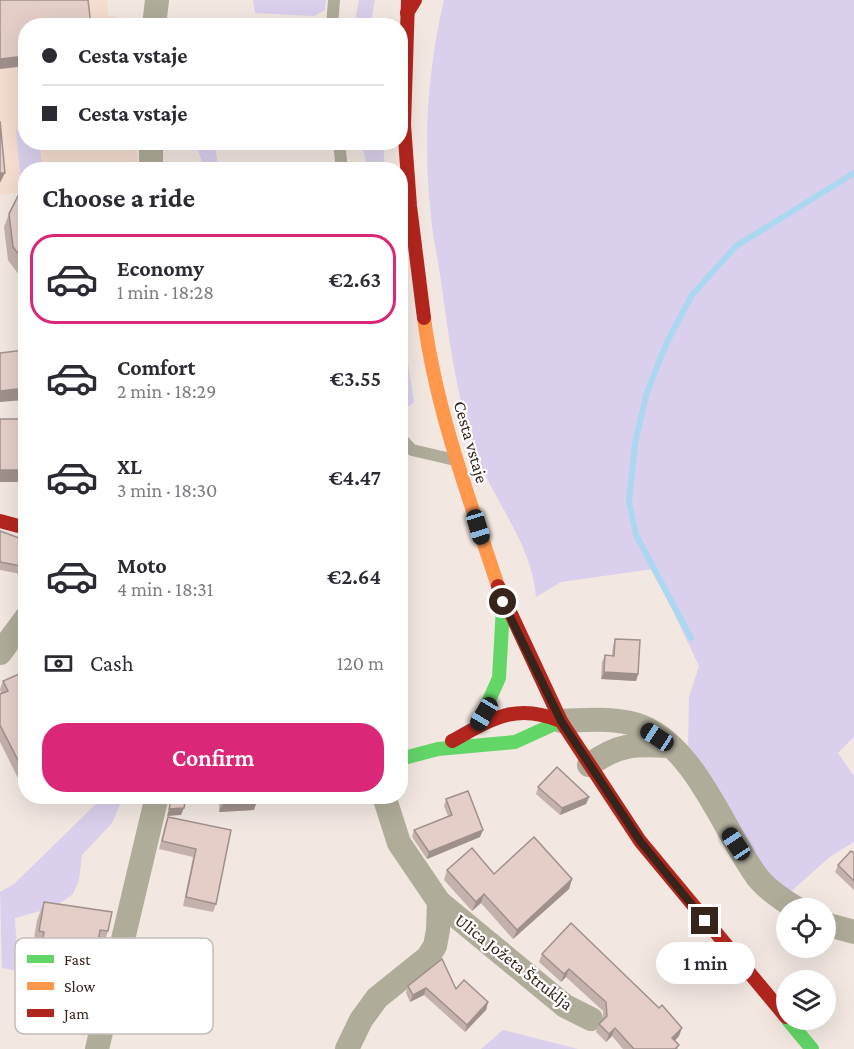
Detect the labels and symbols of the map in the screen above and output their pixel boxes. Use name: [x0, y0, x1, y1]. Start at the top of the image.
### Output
street label: Cesta vstaje: [449, 398, 492, 486]
car: [464, 507, 492, 547]
route start: [489, 588, 516, 615]
car: [467, 694, 501, 734]
car: [637, 720, 677, 754]
car: [718, 824, 754, 864]
route end: [691, 907, 718, 934]
street label: Ulica Jožeta Štruklja: [450, 910, 577, 1015]
legend: [15, 938, 213, 1034]
callout: 1 min: [656, 942, 754, 984]
text: Fast: [64, 951, 91, 968]
text: Slow: [64, 978, 96, 995]
text: Jam: [62, 1005, 89, 1023]

